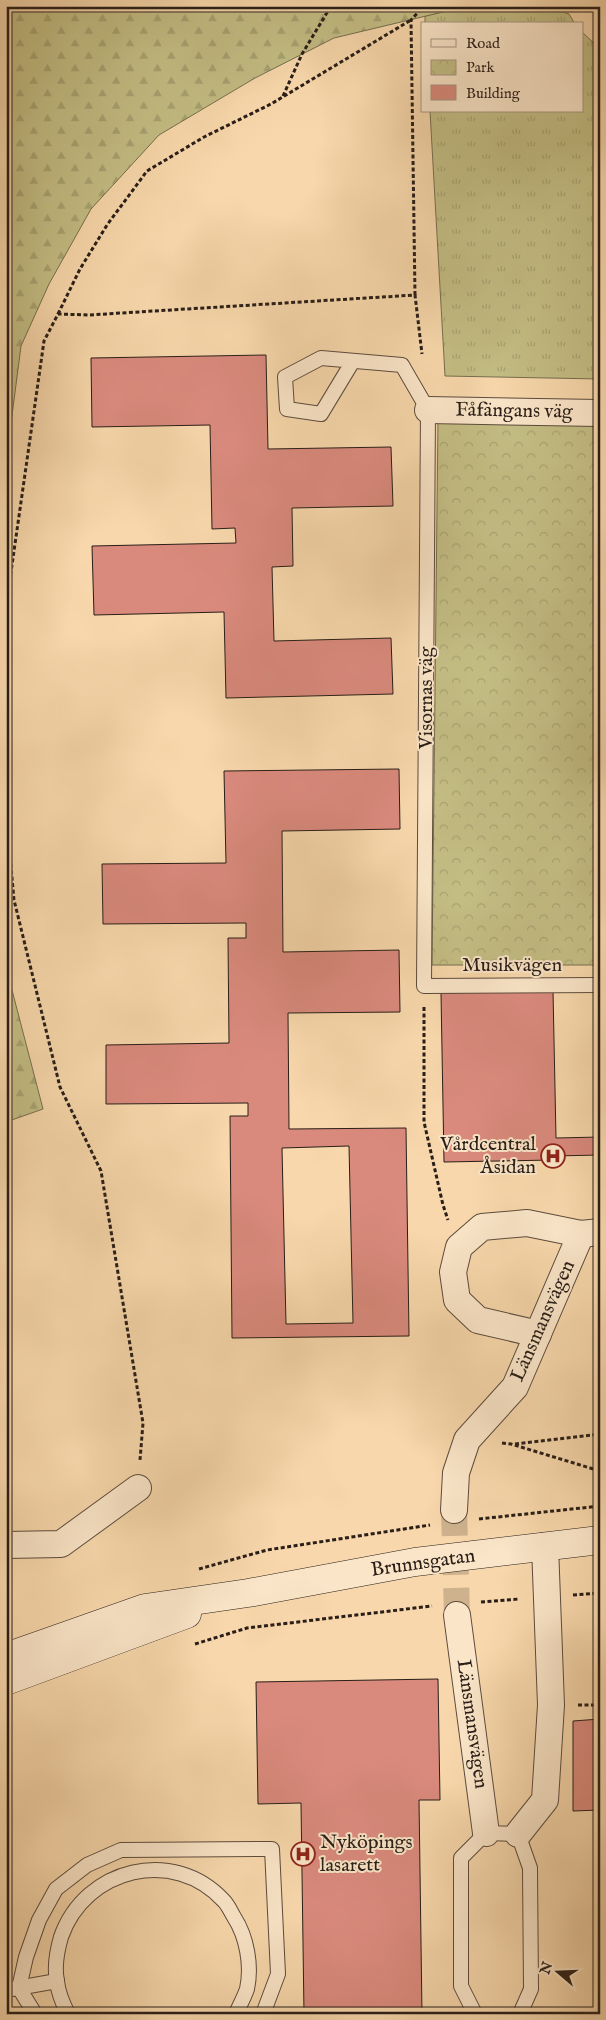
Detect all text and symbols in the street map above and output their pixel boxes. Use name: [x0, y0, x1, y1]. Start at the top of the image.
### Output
legend: [421, 22, 584, 112]
text: Road: [466, 34, 501, 53]
text: Park: [466, 58, 496, 77]
text: Building: [466, 84, 521, 103]
street label: Fåfängans väg: [455, 397, 574, 425]
street label: Visornas väg: [414, 646, 439, 750]
street label: Musikvägen: [462, 953, 562, 978]
place label: Vårdcentral Åsidan: [439, 1132, 537, 1180]
hospital icon: Vårdcentral Åsidan: [540, 1143, 566, 1169]
street label: Länsmansvägen: [505, 1256, 581, 1386]
street label: Brunnsgatan: [369, 1543, 477, 1583]
street label: Länsmansvägen: [451, 1658, 494, 1791]
place label: Nyköpings lasarett: [320, 1830, 412, 1878]
hospital icon: Nyköpings lasarett: [290, 1841, 316, 1867]
north arrow: [534, 1948, 584, 1998]
text: N: [536, 1959, 557, 1978]

